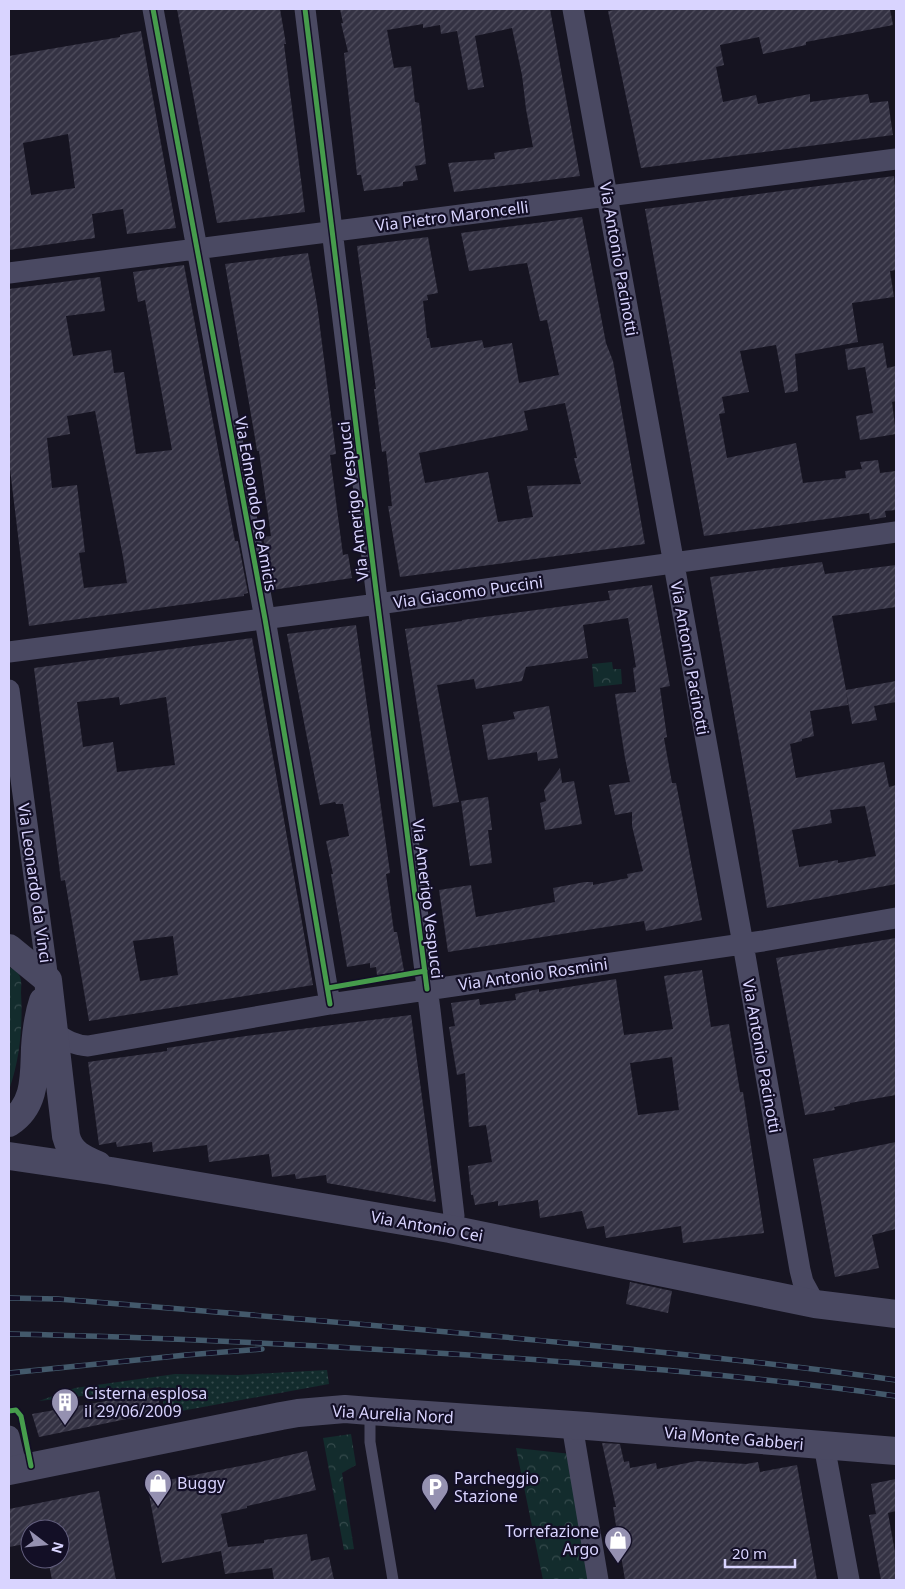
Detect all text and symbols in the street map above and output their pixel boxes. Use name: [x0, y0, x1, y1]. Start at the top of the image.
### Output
street label: Via Antonio Pacinotti: [595, 180, 643, 338]
street label: Via Pietro Maroncelli: [374, 196, 530, 236]
street label: Via Edmondo De Amicis: [230, 415, 282, 593]
street label: Via Amerigo Vespucci: [332, 420, 374, 582]
street label: Via Giacomo Puccini: [392, 571, 544, 613]
street label: Via Antonio Pacinotti: [666, 579, 714, 737]
street label: Via Leonardo da Vinci: [13, 802, 57, 964]
street label: Via Amerigo Vespucci: [407, 818, 449, 980]
street label: Via Antonio Rosmini: [457, 953, 609, 995]
street label: Via Antonio Pacinotti: [738, 977, 786, 1135]
street label: Via Antonio Cei: [369, 1205, 485, 1247]
place label: Cisterna esplosa il 29/06/2009: [84, 1382, 207, 1422]
building icon: Cisterna esplosa il 29/06/2009: [50, 1387, 80, 1426]
street label: Via Aurelia Nord: [332, 1400, 454, 1428]
street label: Via Monte Gabberi: [663, 1421, 805, 1455]
place label: Parcheggio Stazione: [454, 1467, 539, 1507]
shop icon: Buggy: [143, 1468, 173, 1507]
place label: Buggy: [177, 1472, 226, 1494]
parking icon: Parcheggio Stazione: [420, 1472, 450, 1511]
north arrow: [20, 1519, 70, 1569]
place label: Torrefazione Argo: [505, 1520, 599, 1560]
shop icon: Torrefazione Argo: [603, 1525, 633, 1564]
scale bar: [725, 1536, 795, 1568]
text: N: [47, 1540, 69, 1556]
text: 20 m: [732, 1543, 767, 1563]

